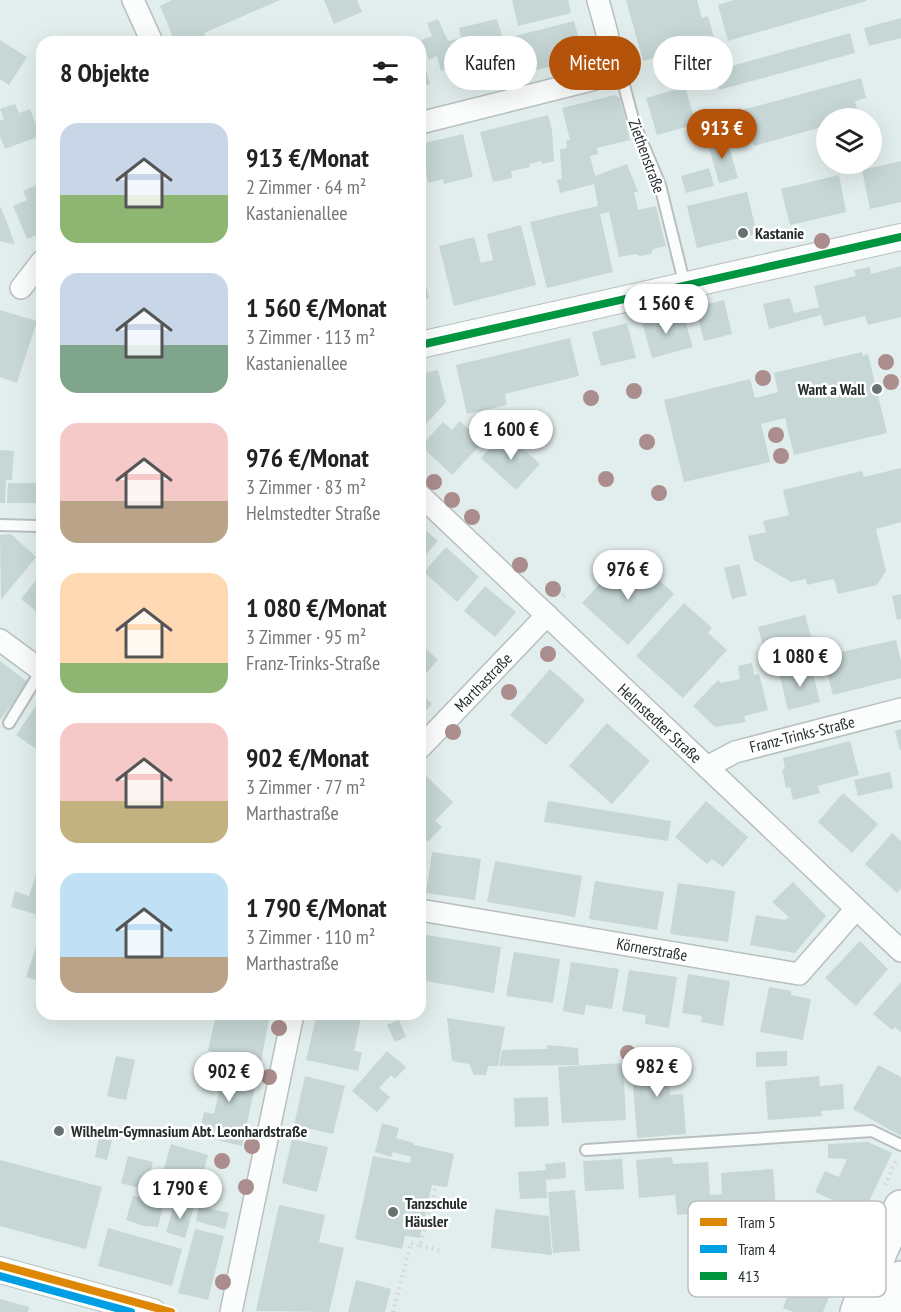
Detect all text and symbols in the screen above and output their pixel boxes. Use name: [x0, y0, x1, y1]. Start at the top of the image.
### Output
chip: Kaufen: [444, 36, 537, 90]
chip: Mieten: [549, 36, 641, 90]
chip: Filter: [653, 36, 733, 90]
text: 8 Objekte: [60, 56, 150, 89]
icon: filters: [369, 56, 402, 89]
map controls: [816, 108, 882, 174]
button: layers: [816, 108, 882, 174]
pin: 913 €: [680, 109, 764, 160]
text: 913 €: [701, 115, 743, 141]
street label: Ziethenstraße: [624, 116, 670, 196]
text: 913 €/Monat: [246, 141, 369, 174]
icon: home: [108, 147, 180, 219]
text: 2 Zimmer · 64 m²: [246, 174, 366, 200]
text: Kastanienallee: [246, 200, 348, 226]
place label: Kastanie: [755, 223, 804, 243]
marker: Kastanie: [736, 226, 750, 240]
pin: 1 560 €: [611, 284, 721, 335]
text: 1 560 €: [638, 290, 694, 316]
text: 1 560 €/Monat: [246, 291, 387, 324]
icon: home: [108, 297, 180, 369]
text: 3 Zimmer · 113 m²: [246, 324, 375, 350]
text: Kastanienallee: [246, 350, 348, 376]
place label: Want a Wall: [797, 379, 865, 399]
marker: Want a Wall: [870, 382, 884, 396]
pin: 1 600 €: [456, 410, 566, 461]
text: 1 600 €: [483, 416, 539, 442]
text: 976 €/Monat: [246, 441, 369, 474]
icon: home: [108, 447, 180, 519]
text: 3 Zimmer · 83 m²: [246, 474, 366, 500]
text: Helmstedter Straße: [246, 500, 381, 526]
pin: 976 €: [586, 550, 670, 601]
text: 976 €: [607, 556, 649, 582]
text: 1 080 €/Monat: [246, 591, 387, 624]
icon: home: [108, 597, 180, 669]
text: 3 Zimmer · 95 m²: [246, 624, 366, 650]
pin: 1 080 €: [745, 637, 855, 688]
text: 1 080 €: [772, 643, 828, 669]
street label: Marthastraße: [450, 648, 516, 716]
text: Franz-Trinks-Straße: [246, 650, 380, 676]
street label: Helmstedter Straße: [614, 679, 706, 767]
street label: Franz-Trinks-Straße: [747, 711, 857, 757]
text: 902 €/Monat: [246, 741, 369, 774]
icon: home: [108, 747, 180, 819]
text: 3 Zimmer · 77 m²: [246, 774, 366, 800]
text: Marthastraße: [246, 800, 339, 826]
text: 1 790 €/Monat: [246, 891, 387, 924]
icon: home: [108, 897, 180, 969]
text: 3 Zimmer · 110 m²: [246, 924, 375, 950]
street label: Körnerstraße: [615, 933, 689, 965]
text: Marthastraße: [246, 950, 339, 976]
pin: 982 €: [615, 1047, 699, 1098]
pin: 902 €: [187, 1052, 271, 1103]
text: 982 €: [636, 1053, 678, 1079]
text: 902 €: [208, 1058, 250, 1084]
place label: Wilhelm-Gymnasium Abt. Leonhardstraße: [70, 1121, 307, 1141]
marker: Wilhelm-Gymnasium Abt. Leonhardstraße: [52, 1124, 66, 1138]
pin: 1 790 €: [125, 1169, 235, 1220]
text: 1 790 €: [152, 1175, 208, 1201]
place label: Tanzschule Häusler: [405, 1193, 468, 1231]
legend: [688, 1201, 886, 1297]
marker: Tanzschule Häusler: [386, 1205, 400, 1219]
text: Tram 5: [738, 1212, 776, 1232]
text: Tram 4: [738, 1239, 776, 1259]
text: 413: [738, 1266, 760, 1286]

